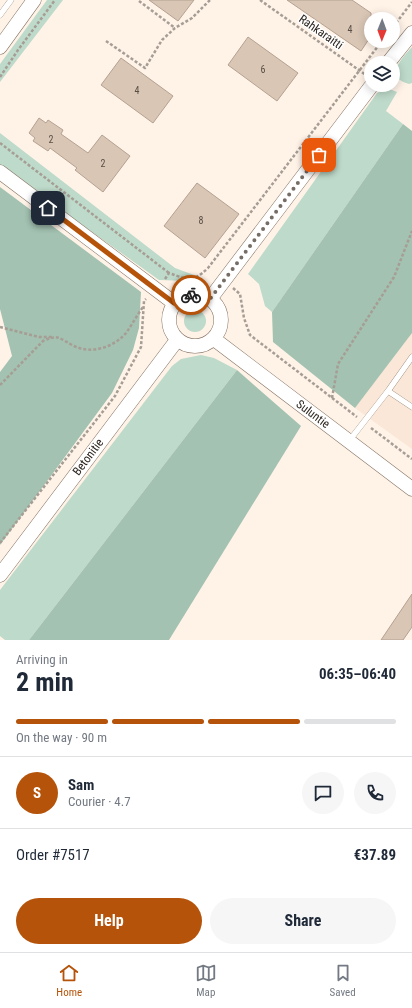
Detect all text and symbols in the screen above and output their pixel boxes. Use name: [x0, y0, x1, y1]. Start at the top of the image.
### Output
street label: Rahkaraitti: [296, 12, 346, 52]
north arrow: [364, 12, 400, 48]
map controls: [364, 12, 400, 92]
house number: 4: [348, 24, 353, 35]
button: layers: [364, 56, 400, 92]
house number: 6: [261, 64, 266, 75]
house number: 4: [135, 85, 140, 96]
house number: 2: [49, 134, 54, 145]
pin: [302, 138, 336, 172]
icon: bag: [308, 144, 330, 166]
house number: 2: [101, 158, 106, 169]
pin: [31, 191, 65, 225]
icon: home: [37, 197, 59, 219]
house number: 8: [199, 215, 204, 226]
courier: [171, 275, 211, 315]
icon: bike: [180, 284, 202, 306]
street label: Suluntie: [293, 397, 333, 431]
street label: Betonitie: [70, 436, 106, 478]
text: Arriving in: [16, 652, 68, 667]
text: 06:35–06:40: [319, 665, 396, 683]
text: 2 min: [16, 667, 74, 697]
text: On the way · 90 m: [16, 730, 107, 745]
button: chat: [302, 772, 344, 814]
button: phone: [354, 772, 396, 814]
text: Sam: [68, 776, 94, 794]
text: S: [33, 784, 41, 802]
text: Courier · 4.7: [68, 794, 131, 809]
text: Order #7517: [16, 846, 90, 864]
text: €37.89: [354, 846, 396, 864]
button: Help: [16, 898, 202, 944]
button: Share: [210, 898, 396, 944]
tab: Home: [56, 962, 82, 999]
tab: Map: [195, 962, 217, 999]
tab: Saved: [330, 962, 356, 999]

